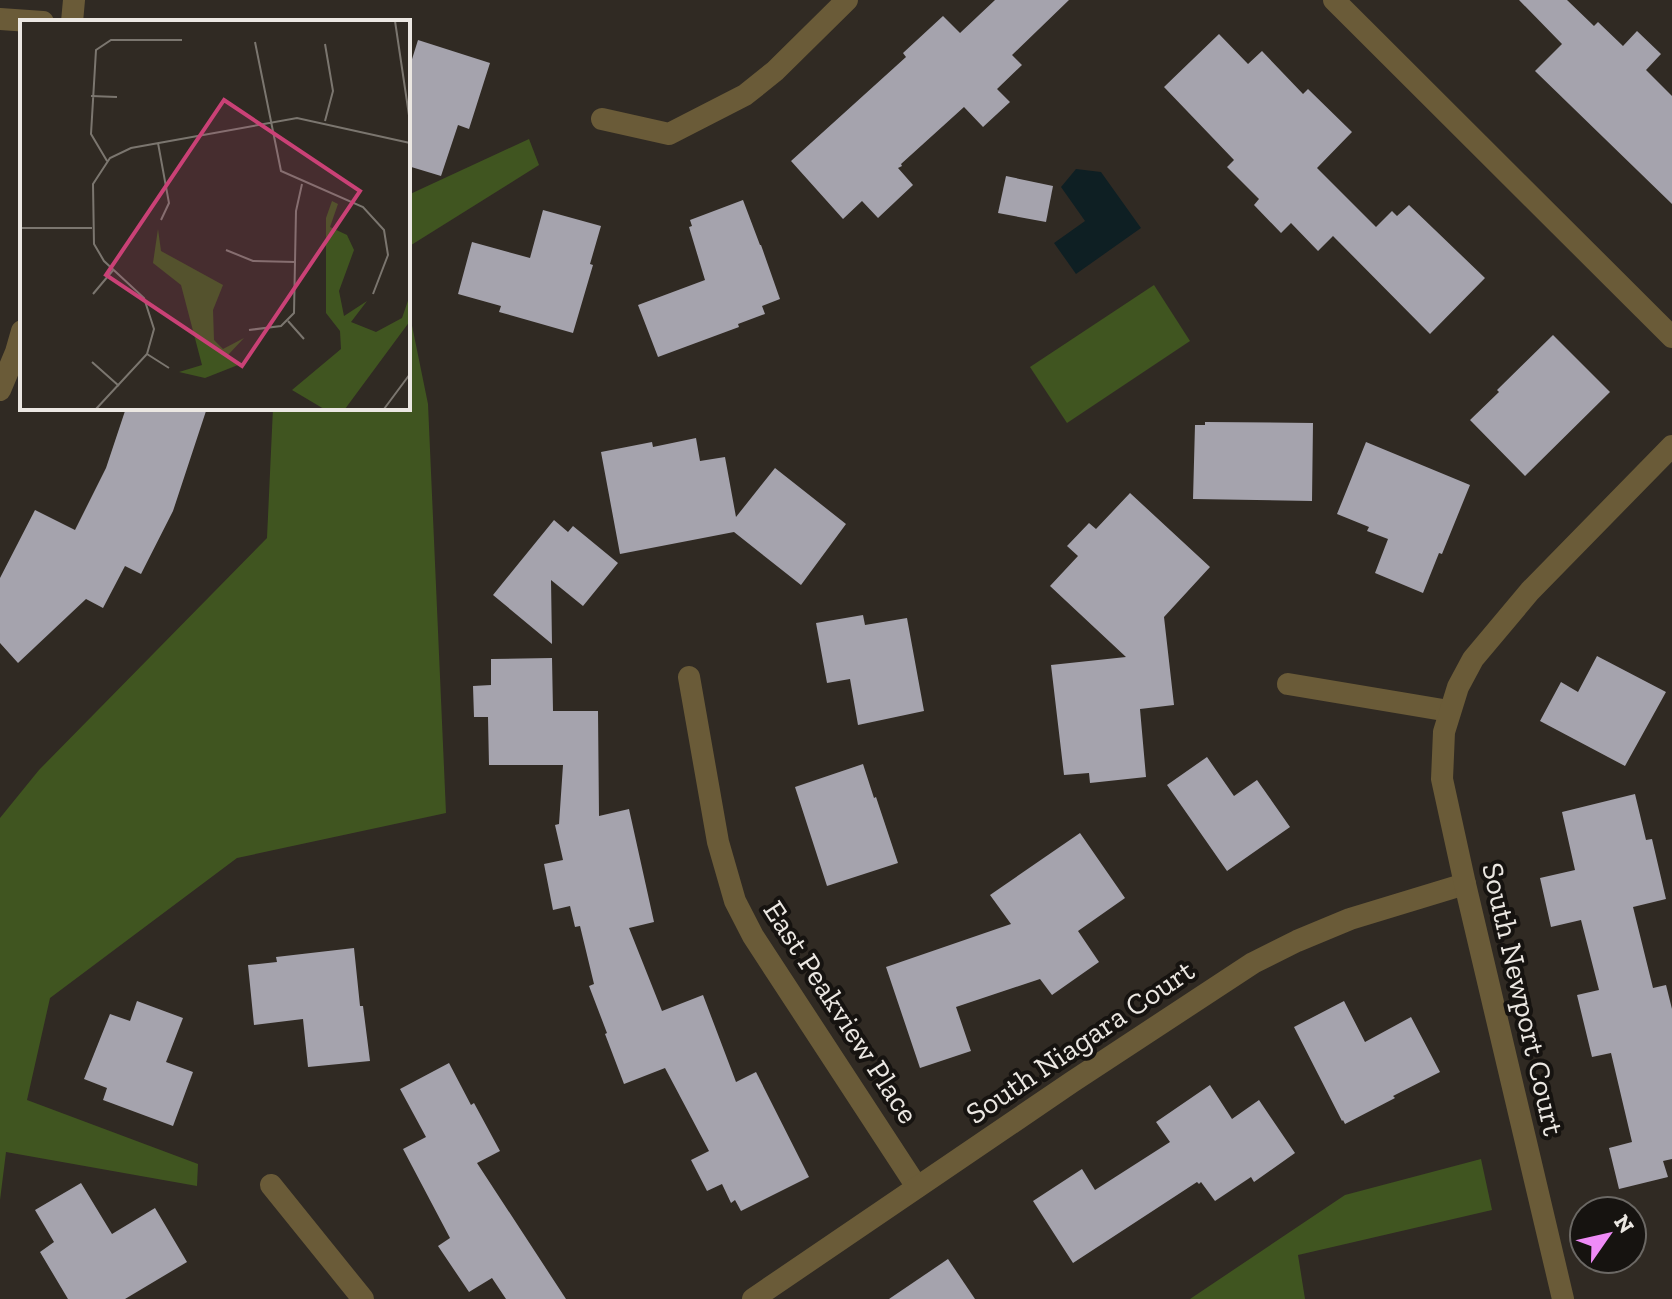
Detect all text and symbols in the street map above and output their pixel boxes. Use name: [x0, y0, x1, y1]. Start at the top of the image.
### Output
inset map: [20, 20, 410, 410]
street label: South Newport Court: [1474, 859, 1572, 1139]
street label: East Peakview Place: [756, 894, 926, 1130]
street label: South Niagara Court: [959, 952, 1201, 1132]
north arrow: [1568, 1195, 1648, 1275]
text: N: [1608, 1210, 1640, 1239]

